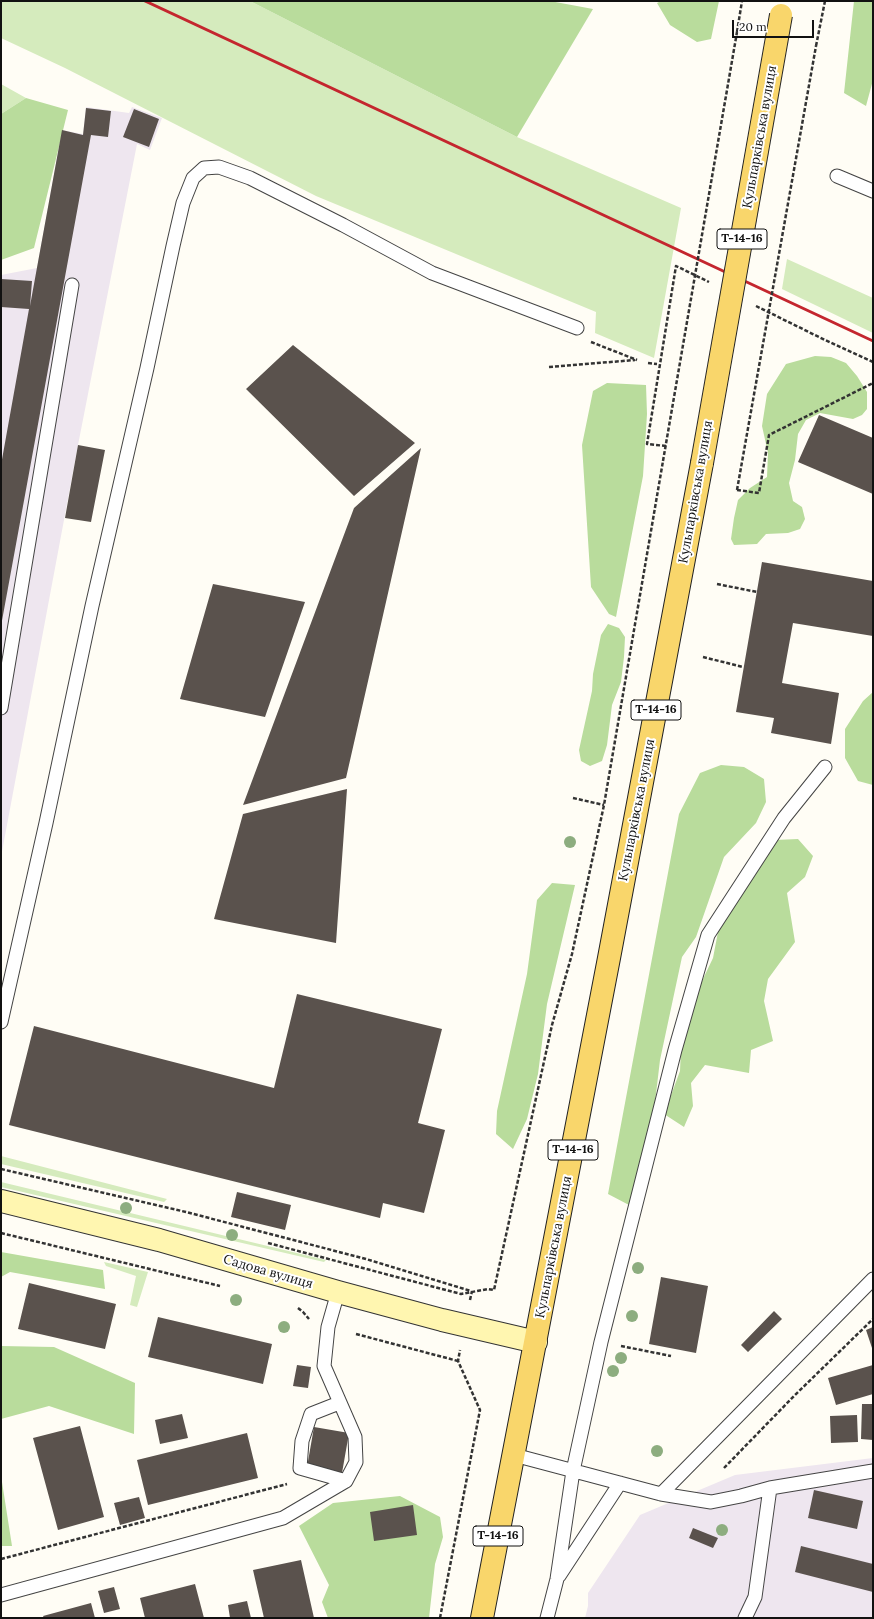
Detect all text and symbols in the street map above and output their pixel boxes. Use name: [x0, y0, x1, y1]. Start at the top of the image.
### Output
scale bar: [734, 12, 816, 38]
text: 20 m: [739, 19, 767, 34]
street label: Кульпарківська вулиця: [740, 64, 780, 210]
road number: Т-14-16: [717, 229, 767, 249]
street label: Кульпарківська вулиця: [676, 419, 716, 565]
road number: Т-14-16: [631, 700, 681, 720]
street label: Кульпарківська вулиця: [616, 737, 658, 883]
road number: Т-14-16: [548, 1140, 598, 1160]
street label: Кульпарківська вулиця: [533, 1174, 575, 1320]
street label: Садова вулиця: [221, 1252, 315, 1292]
road number: Т-14-16: [473, 1526, 523, 1546]

